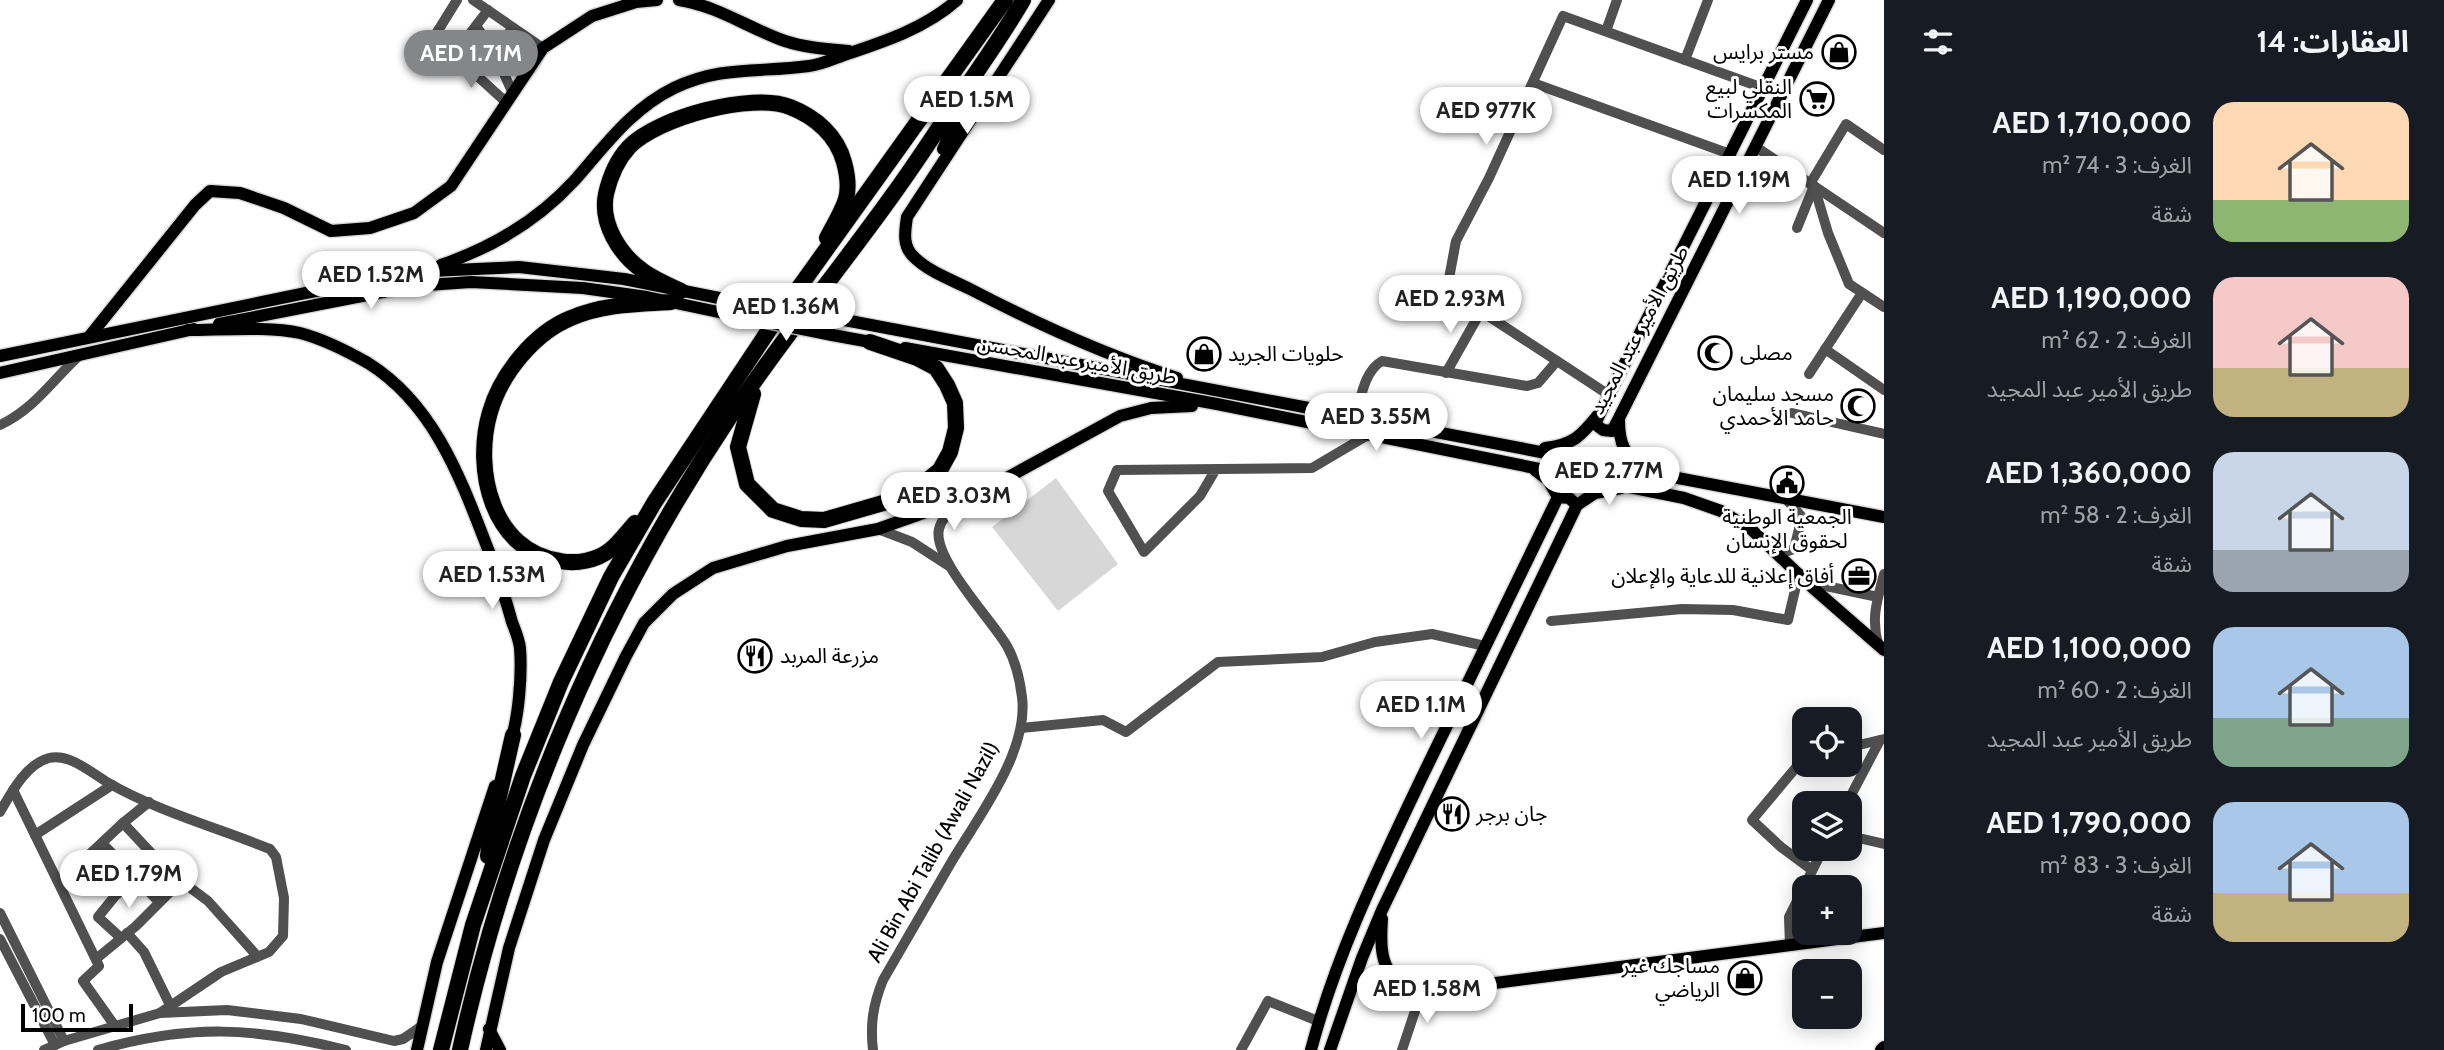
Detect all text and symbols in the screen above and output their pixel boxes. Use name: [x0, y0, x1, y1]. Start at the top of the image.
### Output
icon: filters: [1919, 23, 1957, 61]
text: العقارات: 14: [2256, 23, 2409, 60]
pin: AED 1.71M: [391, 31, 551, 90]
shop icon: مستر برايس: [1820, 33, 1858, 71]
text: AED 1.71M: [420, 39, 522, 67]
place label: مستر برايس: [1713, 39, 1814, 64]
place label: النقلي لبيع المكسرات: [1706, 74, 1792, 123]
pin: AED 1.5M: [895, 76, 1039, 136]
supermarket icon: النقلي لبيع المكسرات: [1798, 80, 1836, 118]
text: AED 1.5M: [920, 85, 1014, 113]
pin: AED 977K: [1414, 88, 1558, 147]
text: AED 977K: [1436, 96, 1536, 124]
text: AED 1,710,000: [1992, 104, 2192, 141]
icon: home: [2269, 130, 2353, 214]
text: الغرف: 3 · 74 m²: [2042, 151, 2192, 179]
pin: AED 1.19M: [1659, 156, 1819, 216]
text: AED 1.19M: [1688, 165, 1790, 193]
text: شقة: [2151, 200, 2192, 228]
street label: طريق الأمير عبد المجيد: [1583, 241, 1695, 419]
pin: AED 1.52M: [291, 252, 451, 311]
text: AED 1.52M: [318, 260, 424, 288]
pin: AED 2.93M: [1370, 276, 1530, 335]
text: AED 1,190,000: [1991, 279, 2192, 316]
pin: AED 1.36M: [706, 284, 866, 343]
text: AED 2.93M: [1395, 284, 1505, 312]
text: AED 1.36M: [732, 292, 840, 320]
icon: home: [2269, 305, 2353, 389]
text: الغرف: 2 · 62 m²: [2042, 326, 2192, 354]
street label: طريق الأمير عبد المحسن: [975, 330, 1179, 390]
mosque icon: مصلى: [1696, 334, 1734, 372]
shop icon: حلويات الجريد: [1185, 335, 1223, 373]
place label: مصلى: [1740, 340, 1793, 365]
place label: حلويات الجريد: [1228, 341, 1344, 366]
text: طريق الأمير عبد المجيد: [1986, 375, 2192, 403]
place label: مسجد سليمان حامد الأحمدي: [1713, 381, 1834, 434]
mosque icon: مسجد سليمان حامد الأحمدي: [1839, 387, 1877, 425]
pin: AED 3.55M: [1296, 393, 1456, 453]
text: AED 3.55M: [1321, 402, 1431, 430]
pin: AED 2.77M: [1529, 448, 1689, 507]
text: AED 1,360,000: [1986, 454, 2192, 491]
text: AED 2.77M: [1555, 456, 1663, 484]
public building icon: الجمعية الوطنية لحقوق الإنسان: [1768, 464, 1806, 502]
pin: AED 3.03M: [874, 472, 1034, 532]
icon: home: [2269, 480, 2353, 564]
text: AED 3.03M: [897, 481, 1011, 509]
text: الغرف: 2 · 58 m²: [2040, 501, 2192, 529]
place label: الجمعية الوطنية لحقوق الإنسان: [1722, 504, 1852, 554]
text: شقة: [2151, 550, 2192, 578]
pin: AED 1.53M: [412, 552, 572, 611]
office icon: أفاق إعلانية للدعاية والإعلان: [1840, 557, 1878, 595]
text: AED 1.53M: [439, 560, 545, 588]
place label: أفاق إعلانية للدعاية والإعلان: [1611, 563, 1834, 589]
text: AED 1,100,000: [1987, 629, 2192, 666]
restaurant icon: مزرعة المربد: [736, 637, 774, 675]
place label: مزرعة المربد: [780, 643, 879, 668]
icon: home: [2269, 655, 2353, 739]
text: الغرف: 2 · 60 m²: [2038, 676, 2192, 704]
pin: AED 1.1M: [1349, 682, 1493, 741]
text: AED 1.1M: [1376, 690, 1466, 718]
map controls: [1792, 707, 1862, 1029]
button: locate: [1792, 707, 1862, 777]
text: طريق الأمير عبد المجيد: [1986, 725, 2192, 753]
street label: Ali Bin Abi Talib (Awali Nazil): [861, 737, 1004, 967]
button: layers: [1792, 791, 1862, 861]
restaurant icon: جان برجر: [1433, 795, 1471, 833]
place label: جان برجر: [1475, 801, 1547, 826]
text: AED 1,790,000: [1987, 804, 2192, 841]
icon: home: [2269, 830, 2353, 914]
pin: AED 1.79M: [49, 850, 209, 910]
text: الغرف: 3 · 83 m²: [2040, 851, 2192, 879]
text: AED 1.79M: [76, 859, 182, 887]
button: +: [1792, 875, 1862, 945]
text: شقة: [2151, 900, 2192, 928]
place label: مساجك غير الرياضي: [1621, 953, 1720, 1006]
shop icon: مساجك غير الرياضي: [1726, 959, 1764, 997]
button: −: [1792, 959, 1862, 1029]
pin: AED 1.58M: [1347, 965, 1507, 1025]
text: AED 1.58M: [1373, 974, 1481, 1002]
scale bar: [21, 1001, 133, 1033]
text: 100 m: [32, 1004, 86, 1027]

